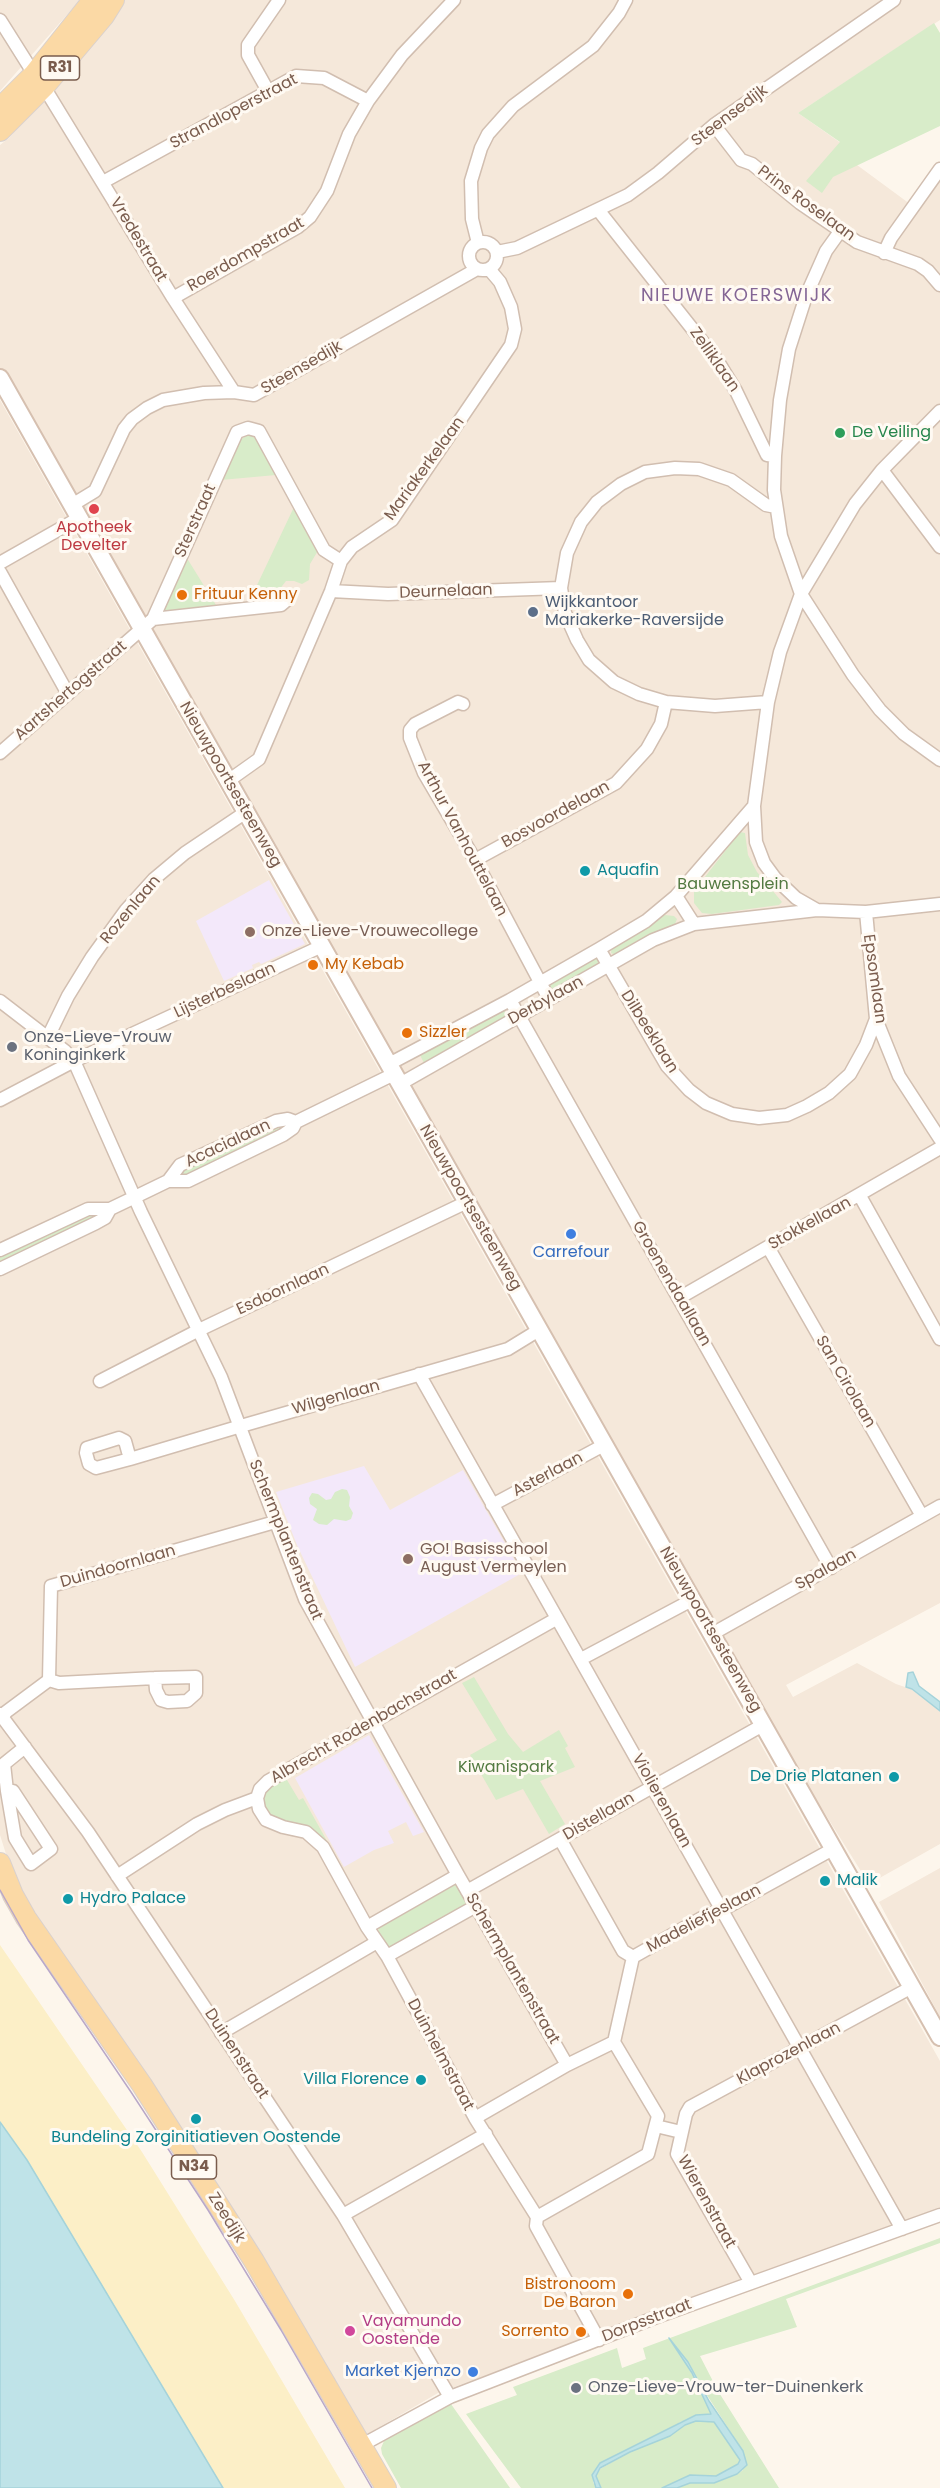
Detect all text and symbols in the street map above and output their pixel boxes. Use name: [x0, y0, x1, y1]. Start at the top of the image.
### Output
road number: R31: [40, 56, 80, 80]
street label: Strandloperstraat: [167, 70, 301, 154]
street label: Steensedijk: [688, 81, 772, 151]
street label: Prins Roselaan: [753, 162, 859, 246]
street label: Vredestraat: [105, 194, 171, 286]
street label: Roerdompstraat: [184, 214, 308, 296]
district label: NIEUWE KOERSWIJK: [641, 285, 833, 307]
street label: Zelliklaan: [685, 324, 743, 396]
street label: Steensedijk: [258, 337, 346, 399]
street label: Mariakerkelaan: [381, 413, 469, 525]
place label: De Veiling: [852, 423, 931, 443]
marker: De Veiling: [833, 426, 847, 440]
street label: Sterstraat: [171, 481, 221, 561]
marker: Apotheek Develter: [87, 502, 101, 516]
place label: Apotheek Develter: [56, 518, 132, 556]
street label: Deurnelaan: [399, 581, 493, 603]
place label: Frituur Kenny: [194, 585, 298, 605]
marker: Frituur Kenny: [175, 588, 189, 602]
place label: Wijkkantoor Mariakerke-Raversijde: [545, 593, 724, 631]
marker: Wijkkantoor Mariakerke-Raversijde: [526, 605, 540, 619]
street label: Aartshertogstraat: [11, 637, 131, 745]
street label: Nieuwpoortsesteenweg: [175, 699, 285, 871]
street label: Arthur Vanhouttelaan: [413, 758, 511, 920]
street label: Bosvoordelaan: [499, 777, 613, 853]
place label: Aquafin: [597, 861, 659, 881]
marker: Aquafin: [578, 864, 592, 878]
street label: Rozenlaan: [97, 872, 165, 948]
park label: Bauwensplein: [677, 875, 789, 895]
place label: Onze-Lieve-Vrouwecollege: [262, 922, 478, 942]
marker: Onze-Lieve-Vrouwecollege: [243, 925, 257, 939]
street label: Epsomlaan: [858, 933, 890, 1025]
place label: My Kebab: [325, 955, 404, 975]
marker: My Kebab: [306, 958, 320, 972]
street label: Lijsterbeslaan: [171, 959, 279, 1023]
street label: Derbylaan: [505, 973, 587, 1029]
street label: Dilbeeklaan: [616, 987, 682, 1077]
place label: Sizzler: [419, 1023, 467, 1043]
marker: Sizzler: [400, 1026, 414, 1040]
place label: Onze-Lieve-Vrouw Koninginkerk: [24, 1028, 172, 1066]
marker: Onze-Lieve-Vrouw Koninginkerk: [5, 1040, 19, 1054]
street label: Acacialaan: [182, 1116, 274, 1172]
street label: Nieuwpoortsesteenweg: [415, 1122, 525, 1294]
street label: Stokkellaan: [765, 1193, 855, 1255]
street label: Groenendaallaan: [627, 1218, 715, 1350]
marker: Carrefour: [564, 1227, 578, 1241]
place label: Carrefour: [533, 1243, 609, 1263]
street label: Esdoornlaan: [234, 1260, 332, 1320]
street label: San Cirolaan: [811, 1333, 879, 1431]
street label: Wilgenlaan: [290, 1376, 382, 1420]
street label: Asterlaan: [510, 1449, 586, 1501]
street label: Schermplantenstraat: [244, 1457, 326, 1623]
place label: GO! Basisschool August Vermeylen: [420, 1540, 567, 1578]
street label: Duindoornlaan: [58, 1541, 178, 1593]
street label: Nieuwpoortsesteenweg: [655, 1544, 765, 1716]
street label: Spalaan: [792, 1545, 860, 1595]
marker: GO! Basisschool August Vermeylen: [401, 1552, 415, 1566]
street label: Albrecht Rodenbachstraat: [268, 1666, 460, 1788]
street label: Violierenlaan: [627, 1751, 695, 1851]
park label: Kiwanispark: [458, 1758, 554, 1778]
place label: De Drie Platanen: [750, 1767, 882, 1787]
marker: De Drie Platanen: [887, 1770, 901, 1784]
street label: Distellaan: [560, 1789, 638, 1845]
place label: Malik: [837, 1871, 878, 1891]
marker: Malik: [818, 1874, 832, 1888]
street label: Madeliefjeslaan: [644, 1881, 764, 1957]
place label: Hydro Palace: [80, 1889, 186, 1909]
street label: Schermplantenstraat: [461, 1890, 563, 2048]
marker: Hydro Palace: [61, 1892, 75, 1906]
street label: Duinhelmstraat: [402, 1996, 478, 2114]
street label: Duinenstraat: [200, 2005, 272, 2103]
street label: Klaprozenlaan: [734, 2019, 844, 2089]
place label: Villa Florence: [303, 2070, 409, 2090]
marker: Villa Florence: [414, 2073, 428, 2087]
marker: Bundeling Zorginitiatieven Oostende: [189, 2112, 203, 2126]
place label: Bundeling Zorginitiatieven Oostende: [51, 2128, 341, 2148]
street label: Wierenstraat: [673, 2152, 739, 2252]
road number: N34: [172, 2155, 216, 2179]
street label: Zeedijk: [203, 2189, 249, 2247]
place label: Bistronoom De Baron: [525, 2275, 616, 2313]
marker: Bistronoom De Baron: [621, 2287, 635, 2301]
street label: Dorpsstraat: [600, 2295, 694, 2347]
place label: Vayamundo Oostende: [362, 2312, 461, 2350]
place label: Sorrento: [501, 2322, 569, 2342]
marker: Vayamundo Oostende: [343, 2324, 357, 2338]
marker: Sorrento: [574, 2325, 588, 2339]
place label: Market Kjernzo: [345, 2362, 461, 2382]
marker: Market Kjernzo: [466, 2365, 480, 2379]
place label: Onze-Lieve-Vrouw-ter-Duinenkerk: [588, 2378, 863, 2398]
marker: Onze-Lieve-Vrouw-ter-Duinenkerk: [569, 2381, 583, 2395]

